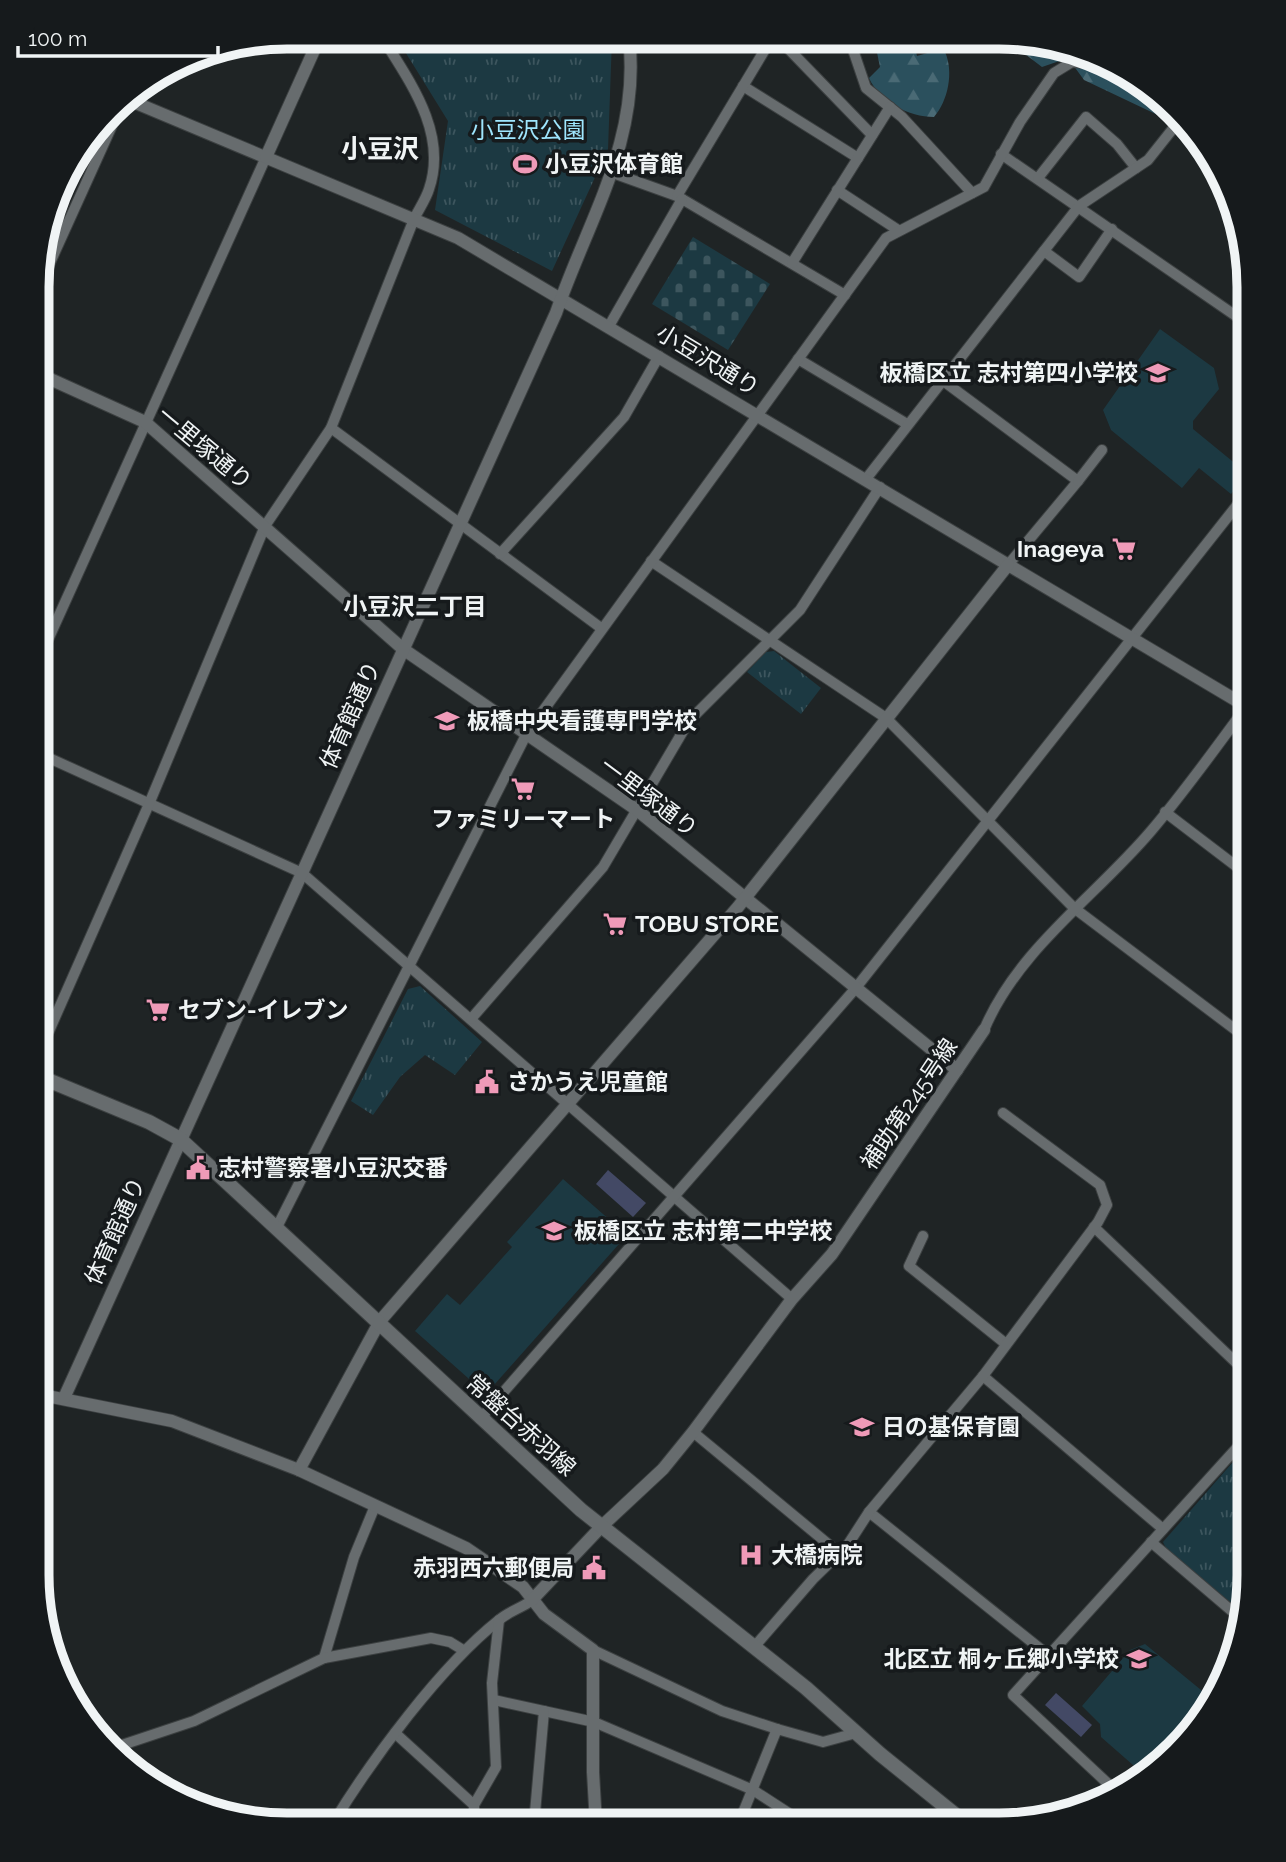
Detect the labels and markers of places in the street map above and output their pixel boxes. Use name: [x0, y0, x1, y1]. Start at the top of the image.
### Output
sports icon: 小豆沢体育館: [511, 150, 539, 178]
place label: 小豆沢体育館: [545, 150, 683, 177]
place label: 板橋区立 志村第四小学校: [879, 359, 1138, 386]
school or university icon: 板橋区立 志村第四小学校: [1144, 359, 1172, 387]
place label: Inageya: [1017, 535, 1104, 562]
supermarket icon: Inageya: [1110, 535, 1138, 563]
school or university icon: 板橋中央看護専門学校: [433, 707, 461, 735]
place label: 板橋中央看護専門学校: [467, 707, 697, 734]
supermarket icon: ファミリーマート: [509, 775, 537, 803]
place label: ファミリーマート: [431, 805, 615, 832]
supermarket icon: TOBU STORE: [601, 910, 629, 938]
place label: TOBU STORE: [635, 910, 779, 937]
supermarket icon: セブン-イレブン: [144, 996, 172, 1024]
place label: セブン-イレブン: [178, 996, 349, 1023]
public building icon: さかうえ児童館: [473, 1068, 501, 1096]
place label: さかうえ児童館: [507, 1068, 668, 1095]
public building icon: 志村警察署小豆沢交番: [184, 1154, 212, 1182]
place label: 志村警察署小豆沢交番: [218, 1154, 448, 1181]
school or university icon: 板橋区立 志村第二中学校: [540, 1217, 568, 1245]
place label: 板橋区立 志村第二中学校: [574, 1217, 833, 1244]
school or university icon: 日の基保育園: [848, 1413, 876, 1441]
place label: 日の基保育園: [882, 1413, 1020, 1440]
hospital icon: 大橋病院: [737, 1541, 765, 1569]
place label: 大橋病院: [771, 1541, 863, 1568]
place label: 赤羽西六郵便局: [413, 1554, 574, 1581]
public building icon: 赤羽西六郵便局: [580, 1554, 608, 1582]
place label: 北区立 桐ヶ丘郷小学校: [883, 1645, 1119, 1672]
school or university icon: 北区立 桐ヶ丘郷小学校: [1125, 1645, 1153, 1673]

